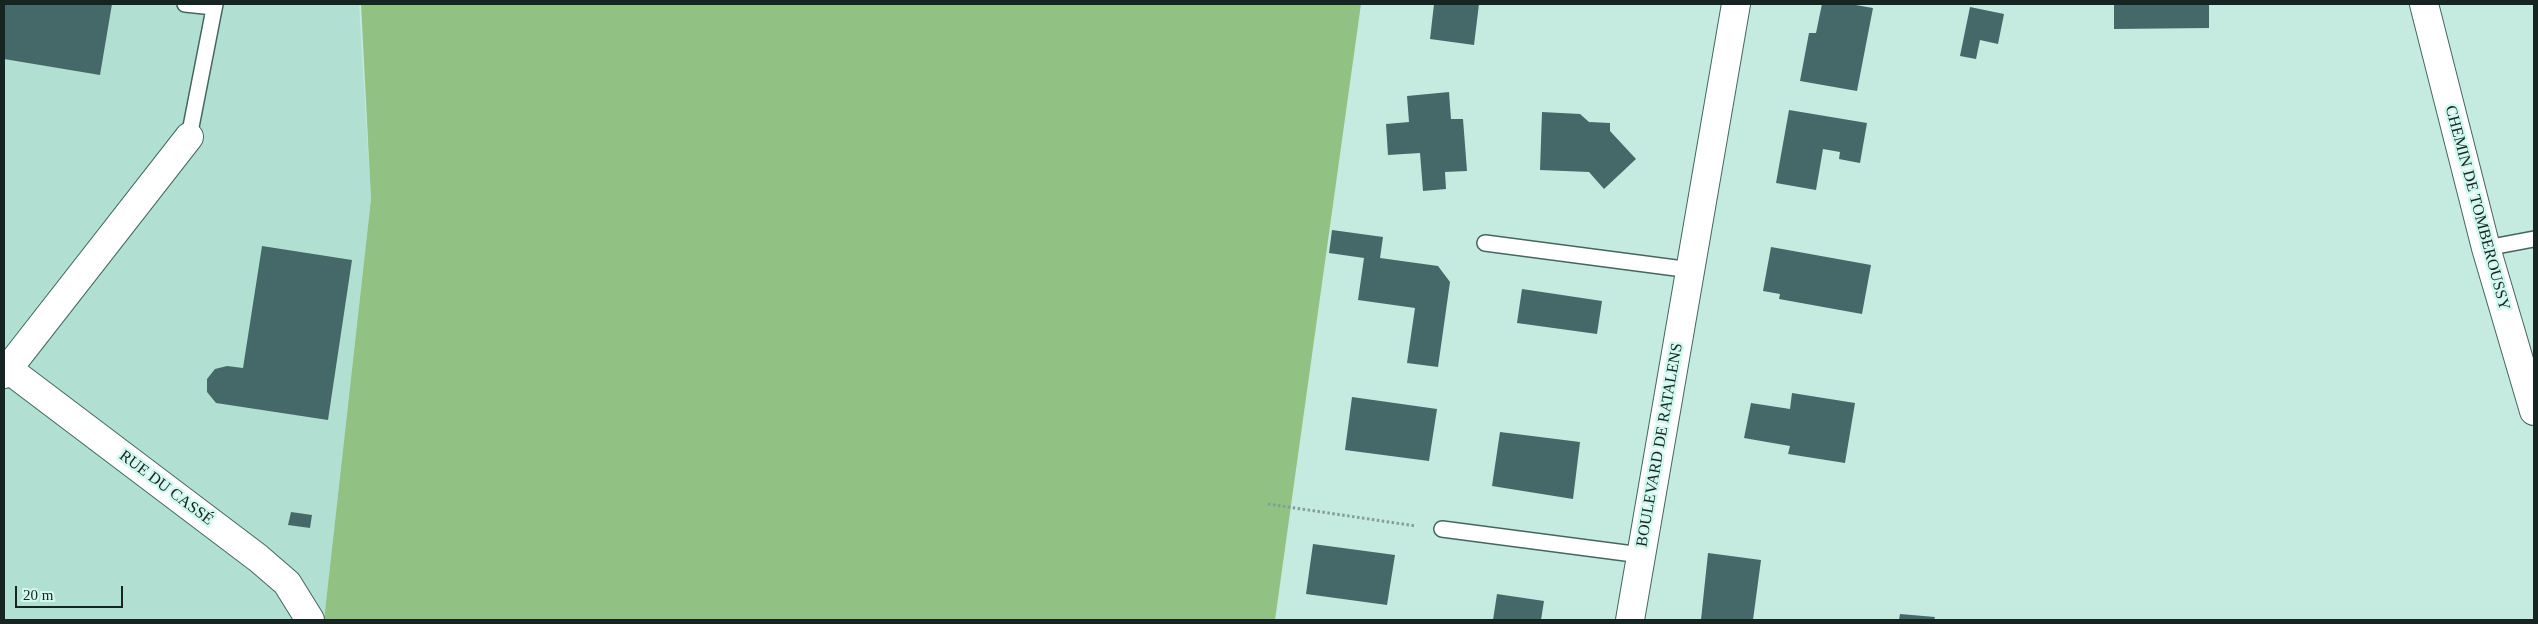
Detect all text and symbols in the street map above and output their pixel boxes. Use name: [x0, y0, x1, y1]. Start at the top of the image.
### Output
street label: CHEMIN DE TOMBEROUSSY: [2440, 103, 2514, 313]
street label: BOULEVARD DE RATALENS: [1633, 342, 1687, 548]
street label: RUE DU CASSÉ: [115, 446, 217, 530]
scale bar: [18, 576, 125, 608]
text: 20 m: [23, 587, 53, 603]

